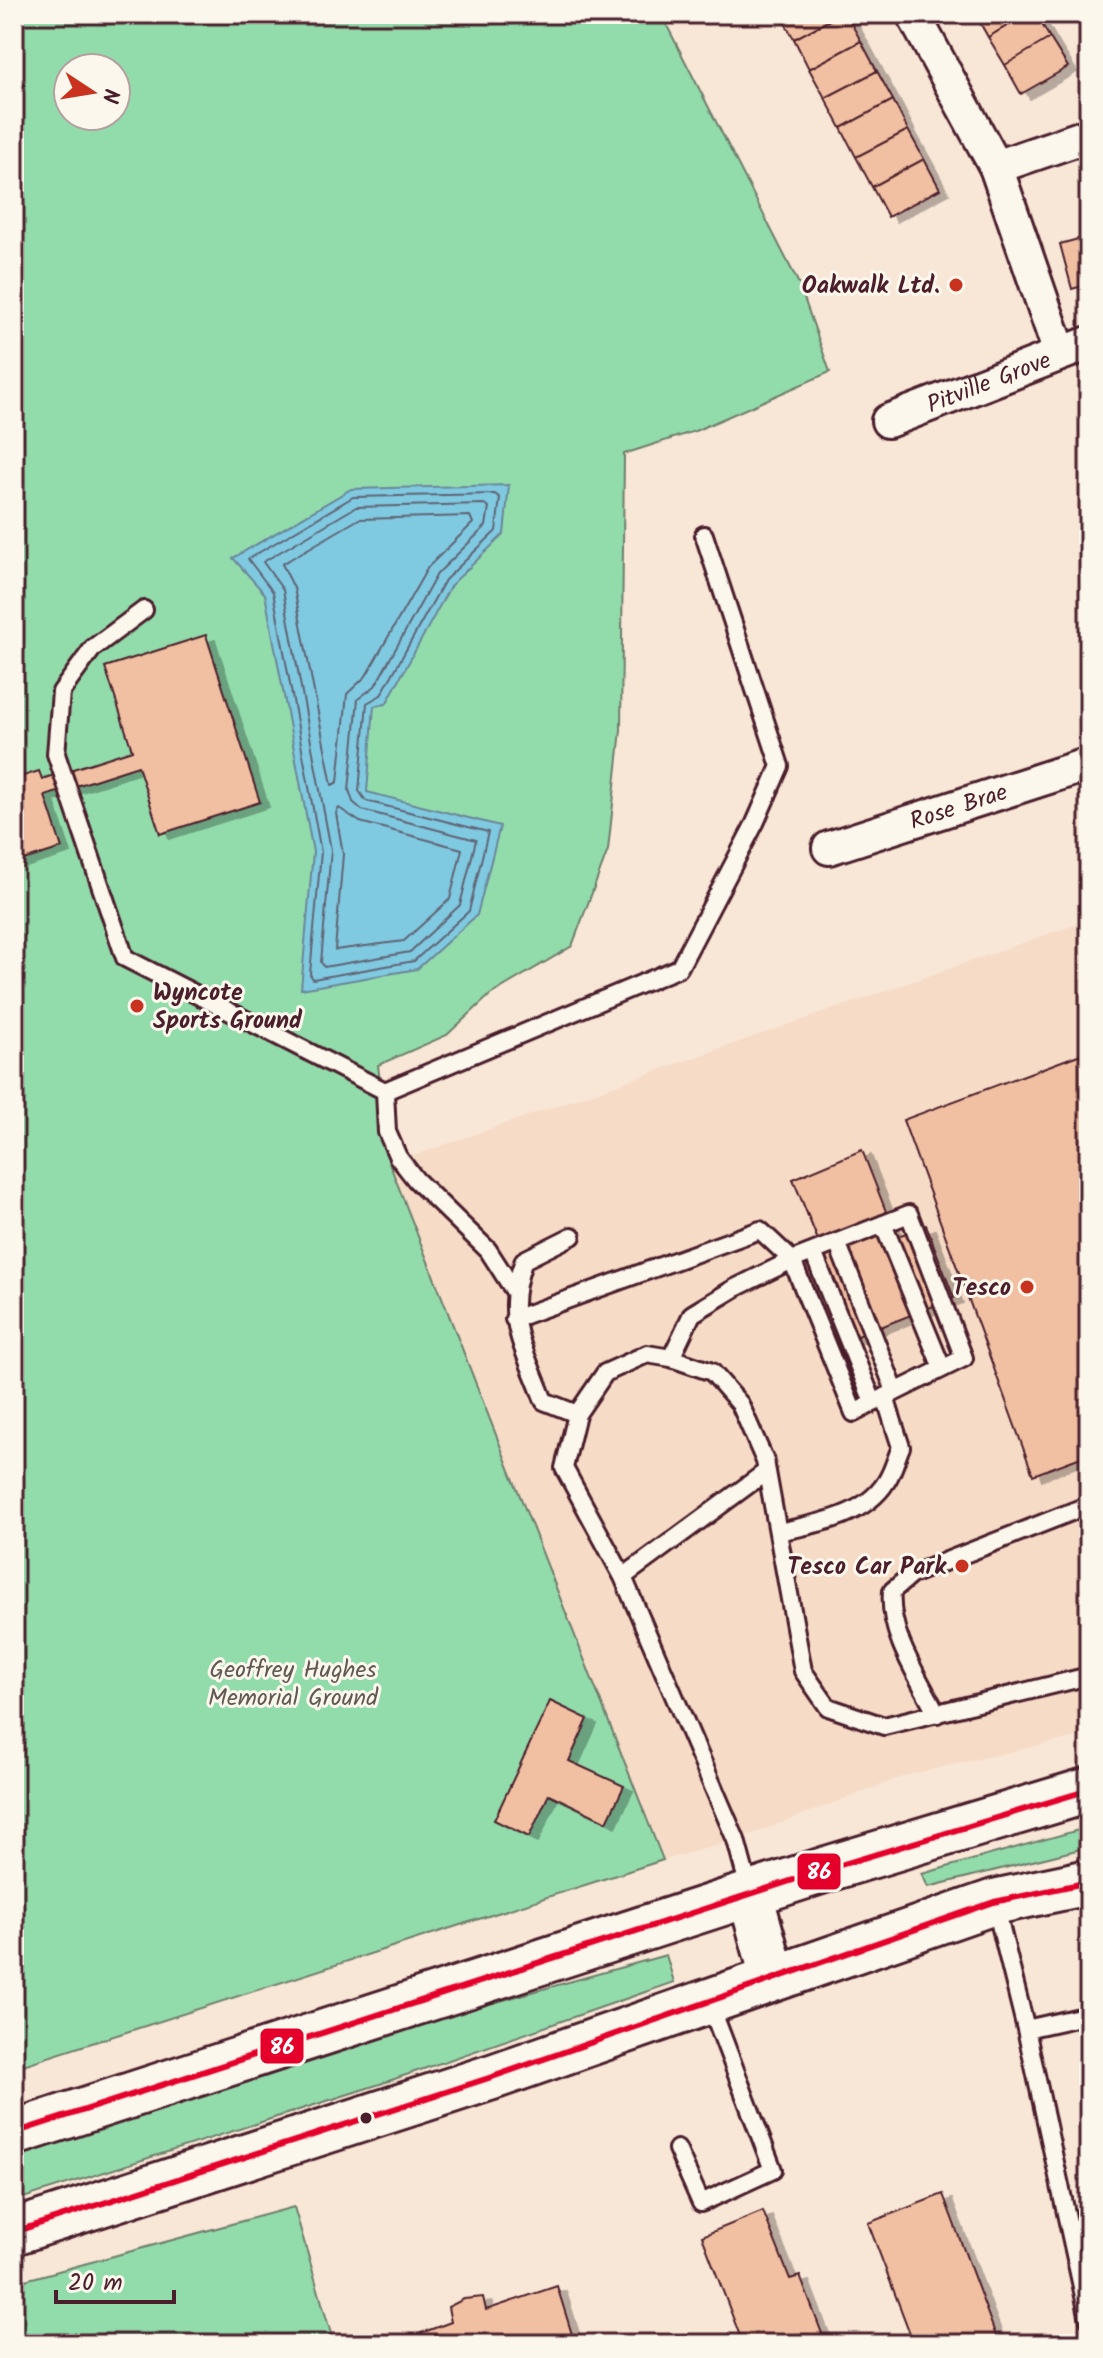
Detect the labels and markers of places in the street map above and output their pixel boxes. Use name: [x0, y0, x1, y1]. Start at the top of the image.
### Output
place label: Oakwalk Ltd.: [802, 267, 940, 306]
marker: Oakwalk Ltd.: [947, 276, 965, 294]
place label: Wyncote Sports Ground: [153, 974, 303, 1041]
marker: Wyncote Sports Ground: [128, 997, 146, 1015]
place label: Tesco: [952, 1269, 1011, 1308]
marker: Tesco: [1018, 1278, 1036, 1296]
place label: Tesco Car Park: [787, 1548, 947, 1587]
marker: Tesco Car Park: [953, 1557, 971, 1575]
unlabelled marker: [358, 2110, 374, 2126]

